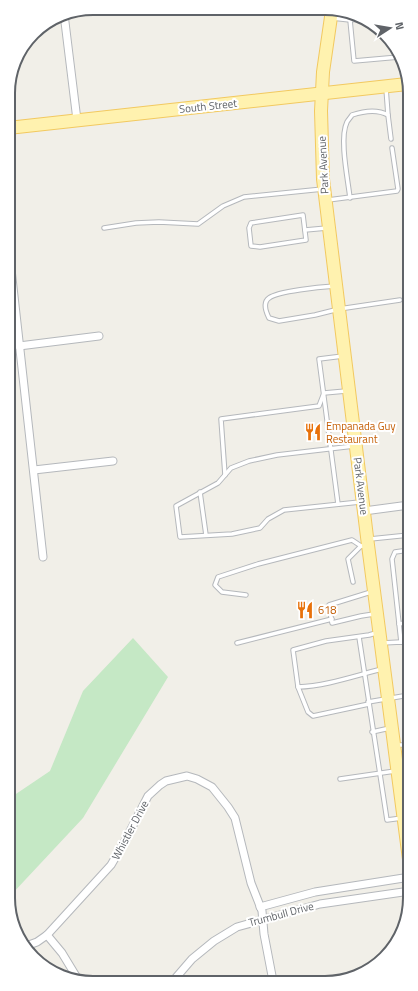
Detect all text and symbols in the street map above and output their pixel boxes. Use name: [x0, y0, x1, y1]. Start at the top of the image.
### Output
north arrow: [370, 8, 410, 48]
text: N: [391, 21, 408, 31]
street label: South Street: [178, 95, 238, 117]
street label: Park Avenue: [313, 135, 333, 194]
place label: Empanada Guy Restaurant: [326, 418, 396, 447]
restaurant icon: Empanada Guy Restaurant: [303, 422, 323, 442]
street label: Park Avenue: [350, 456, 373, 516]
restaurant icon: 618: [295, 600, 315, 620]
place label: 618: [318, 602, 336, 618]
street label: Whistler Drive: [108, 797, 153, 863]
street label: Trumbull Drive: [247, 898, 316, 930]

